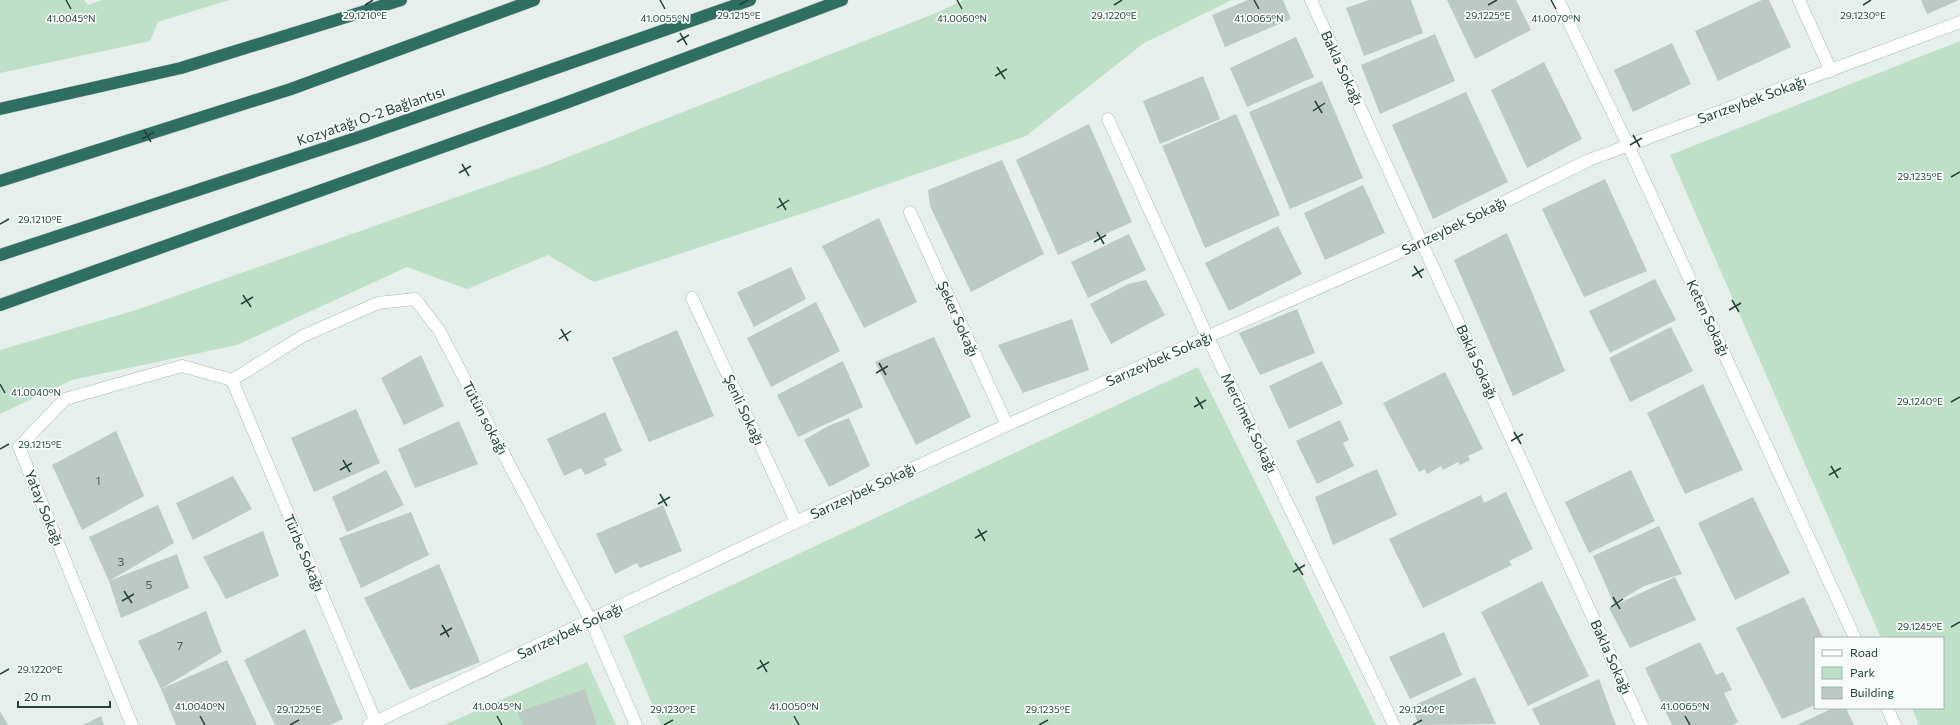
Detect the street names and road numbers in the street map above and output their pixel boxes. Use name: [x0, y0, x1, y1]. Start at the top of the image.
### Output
street label: Bakla Sokağı: [1318, 28, 1367, 108]
street label: Sarızeybek Sokağı: [1695, 72, 1809, 127]
street label: Kozyatağı O-2 Bağlantısı: [295, 82, 447, 149]
street label: Sarızeybek Sokağı: [1398, 193, 1509, 258]
street label: Keten Sokağı: [1683, 277, 1734, 359]
street label: Şeker Sokağı: [934, 278, 983, 359]
street label: Bakla Sokağı: [1453, 322, 1502, 402]
street label: Sarızeybek Sokağı: [1103, 327, 1215, 390]
street label: Mercimek Sokağı: [1218, 370, 1281, 476]
street label: Şenli Sokağı: [721, 372, 768, 448]
street label: Tütün sokağı: [459, 378, 512, 457]
street label: Sarızeybek Sokağı: [807, 459, 918, 522]
street label: Yatay Sokağı: [21, 467, 67, 548]
street label: Türbe Sokağı: [281, 512, 328, 594]
street label: Sarızeybek Sokağı: [514, 599, 625, 662]
street label: Bakla Sokağı: [1587, 617, 1636, 697]

